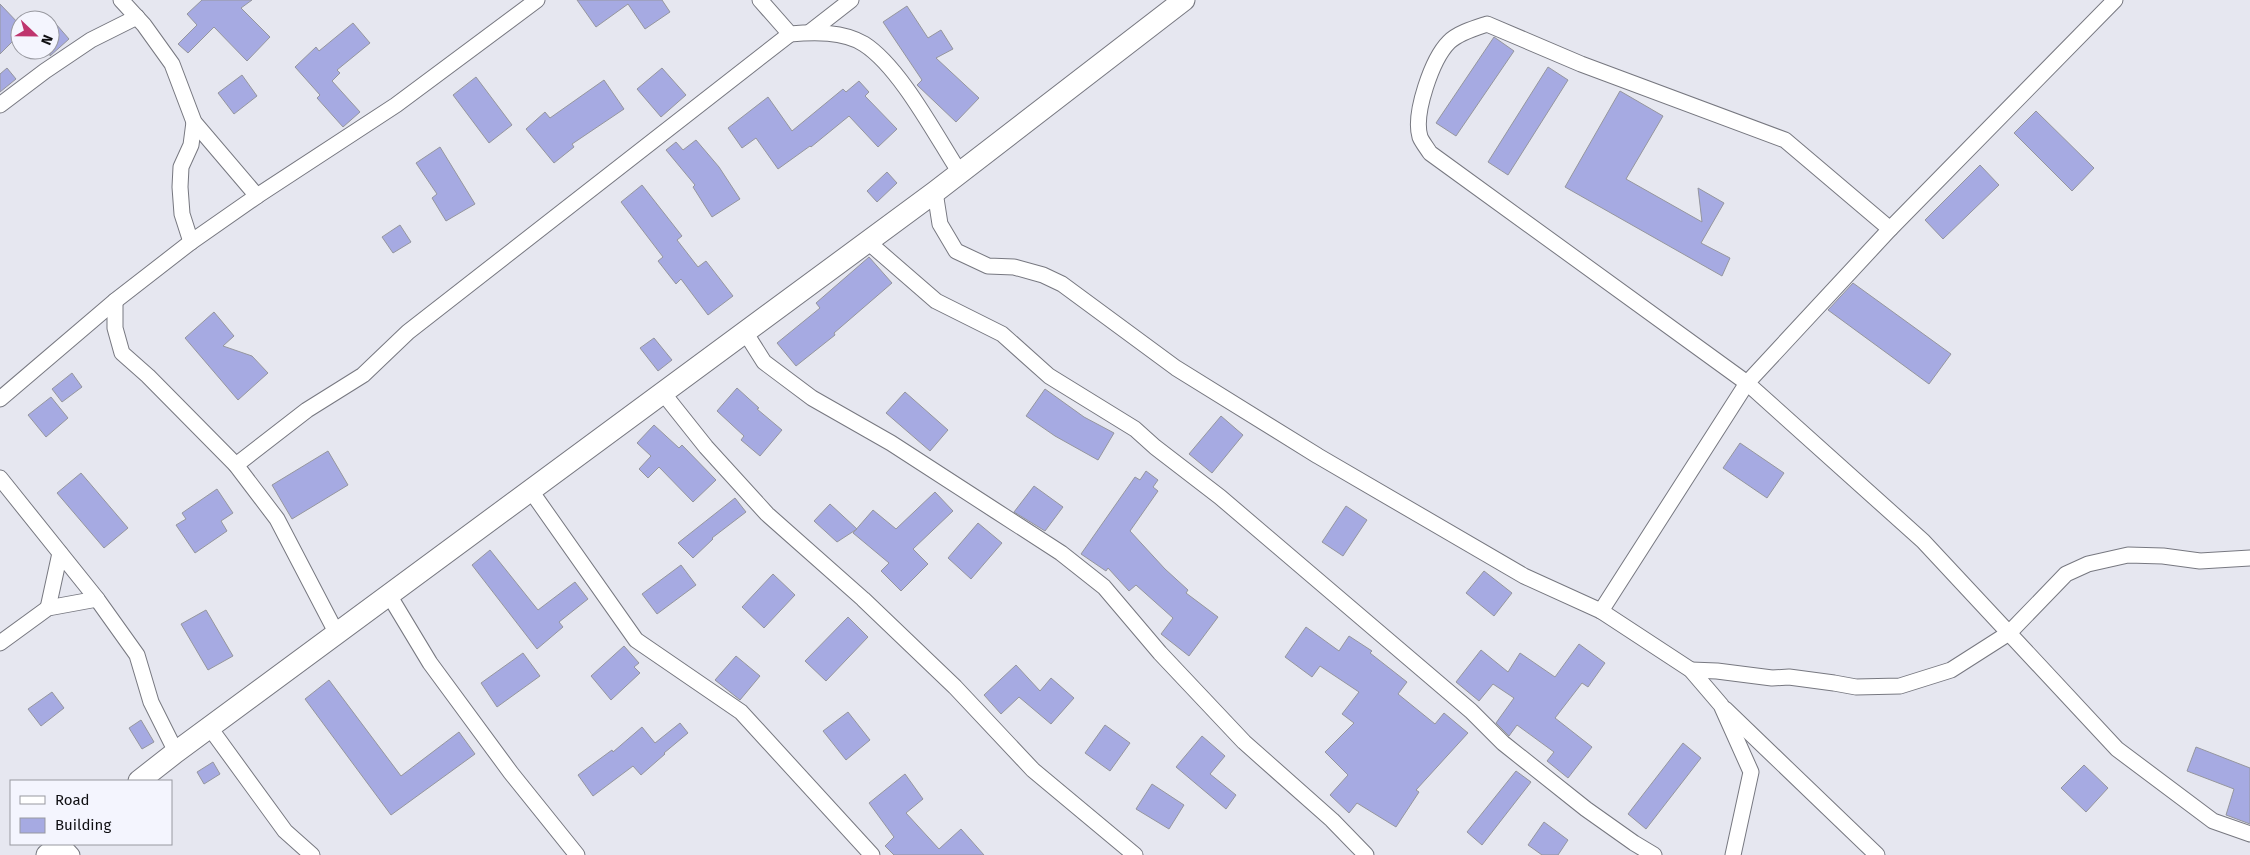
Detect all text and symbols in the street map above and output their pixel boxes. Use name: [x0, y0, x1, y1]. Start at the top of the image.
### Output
north arrow: [10, 10, 60, 60]
text: N: [37, 32, 56, 47]
legend: [10, 780, 172, 845]
text: Road: [55, 791, 90, 809]
text: Building: [55, 816, 111, 834]

